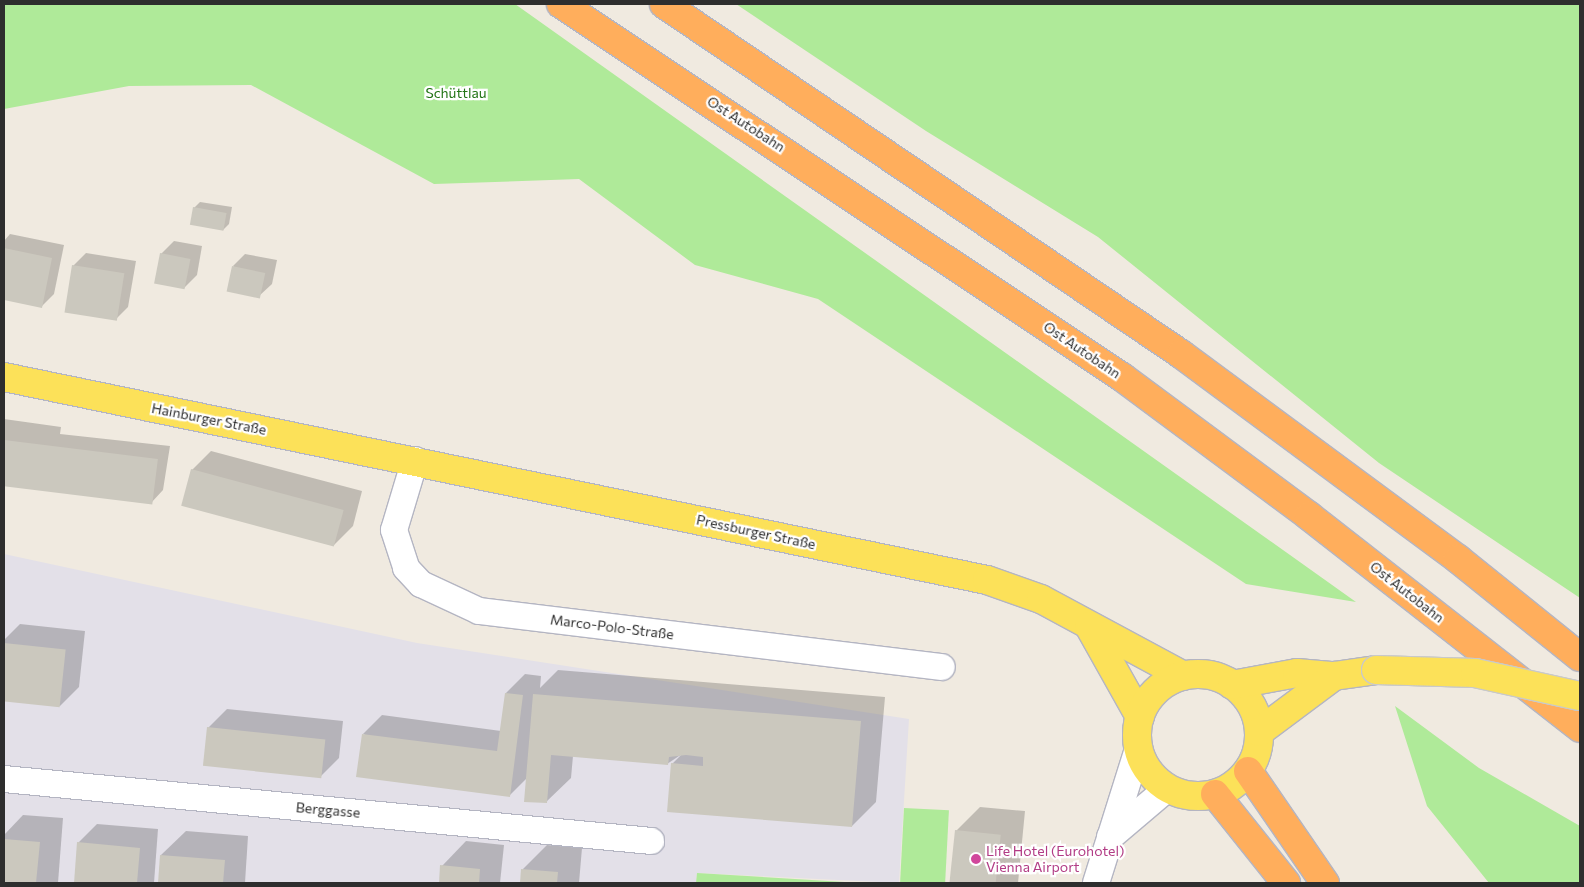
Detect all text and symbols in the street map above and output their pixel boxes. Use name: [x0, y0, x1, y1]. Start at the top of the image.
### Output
park label: Schüttlau: [425, 85, 487, 101]
street label: Ost Autobahn: [704, 93, 788, 155]
street label: Ost Autobahn: [1040, 318, 1124, 382]
street label: Hainburger Straße: [150, 400, 268, 438]
street label: Pressburger Straße: [695, 511, 817, 553]
street label: Ost Autobahn: [1367, 558, 1447, 626]
street label: Marco-Polo-Straße: [549, 611, 675, 643]
street label: Berggasse: [295, 799, 361, 821]
place label: Life Hotel (Eurohotel) Vienna Airport: [986, 843, 1124, 876]
marker: Life Hotel (Eurohotel) Vienna Airport: [970, 853, 982, 865]

